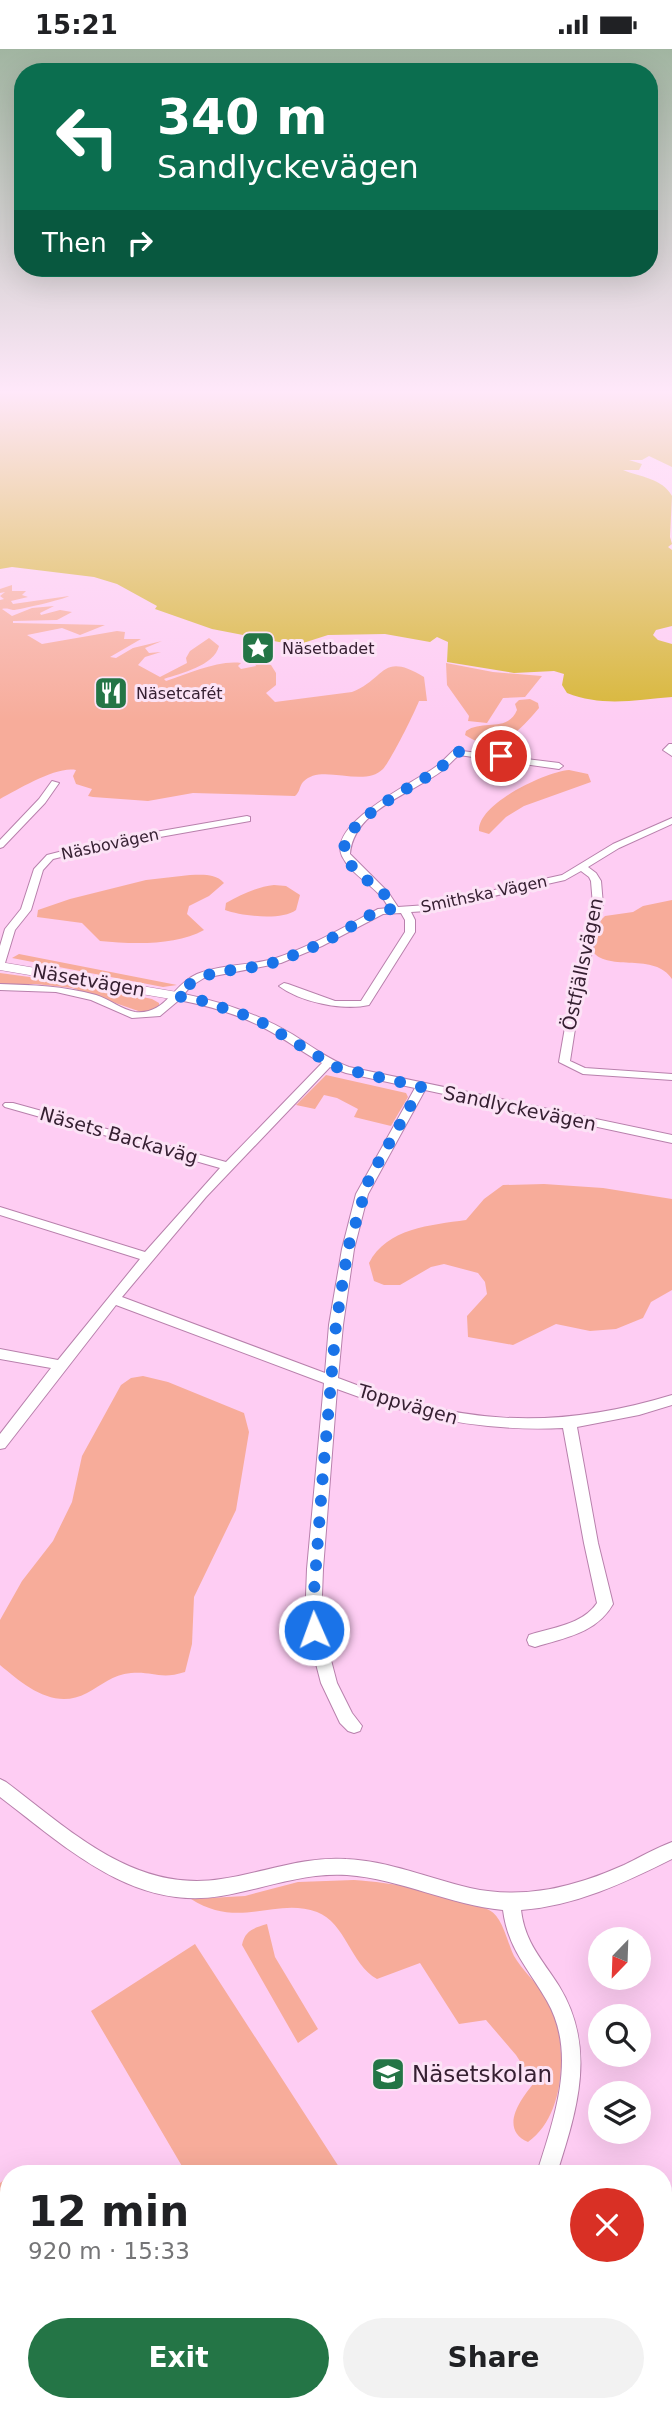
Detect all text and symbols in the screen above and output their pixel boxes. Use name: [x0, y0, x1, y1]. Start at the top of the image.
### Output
text: 15:21: [35, 10, 118, 40]
text: 340 m: [157, 89, 327, 146]
icon: left: [42, 91, 133, 182]
text: Sandlyckevägen: [157, 148, 419, 186]
icon: right: [121, 224, 159, 262]
text: Then: [42, 228, 107, 258]
place icon: Näsetbadet: [239, 629, 277, 667]
place label: Näsetbadet: [282, 639, 374, 658]
restaurant icon: Näsetcafét: [92, 674, 130, 712]
place label: Näsetcafét: [136, 684, 223, 703]
pin: [471, 726, 531, 786]
icon: arrive: [482, 737, 520, 775]
street label: Näsbovägen: [59, 824, 161, 864]
street label: Smithska Vägen: [419, 871, 549, 917]
street label: Östfjällsvägen: [557, 896, 607, 1032]
street label: Näsetvägen: [31, 959, 147, 1001]
street label: Sandlyckevägen: [442, 1081, 598, 1135]
street label: Näsets Backaväg: [38, 1102, 200, 1168]
street label: Toppvägen: [355, 1379, 460, 1429]
position arrow: [277, 1593, 351, 1667]
north arrow: [588, 1927, 651, 1990]
map controls: [588, 1927, 651, 2144]
button: search: [588, 2004, 651, 2067]
school or university icon: Näsetskolan: [369, 2055, 407, 2093]
place label: Näsetskolan: [412, 2061, 552, 2087]
button: layers: [588, 2081, 651, 2144]
text: 12 min: [28, 2187, 189, 2236]
button: close: [570, 2188, 644, 2262]
text: 920 m · 15:33: [28, 2238, 190, 2264]
button: Exit: [28, 2318, 329, 2398]
button: Share: [343, 2318, 644, 2398]

